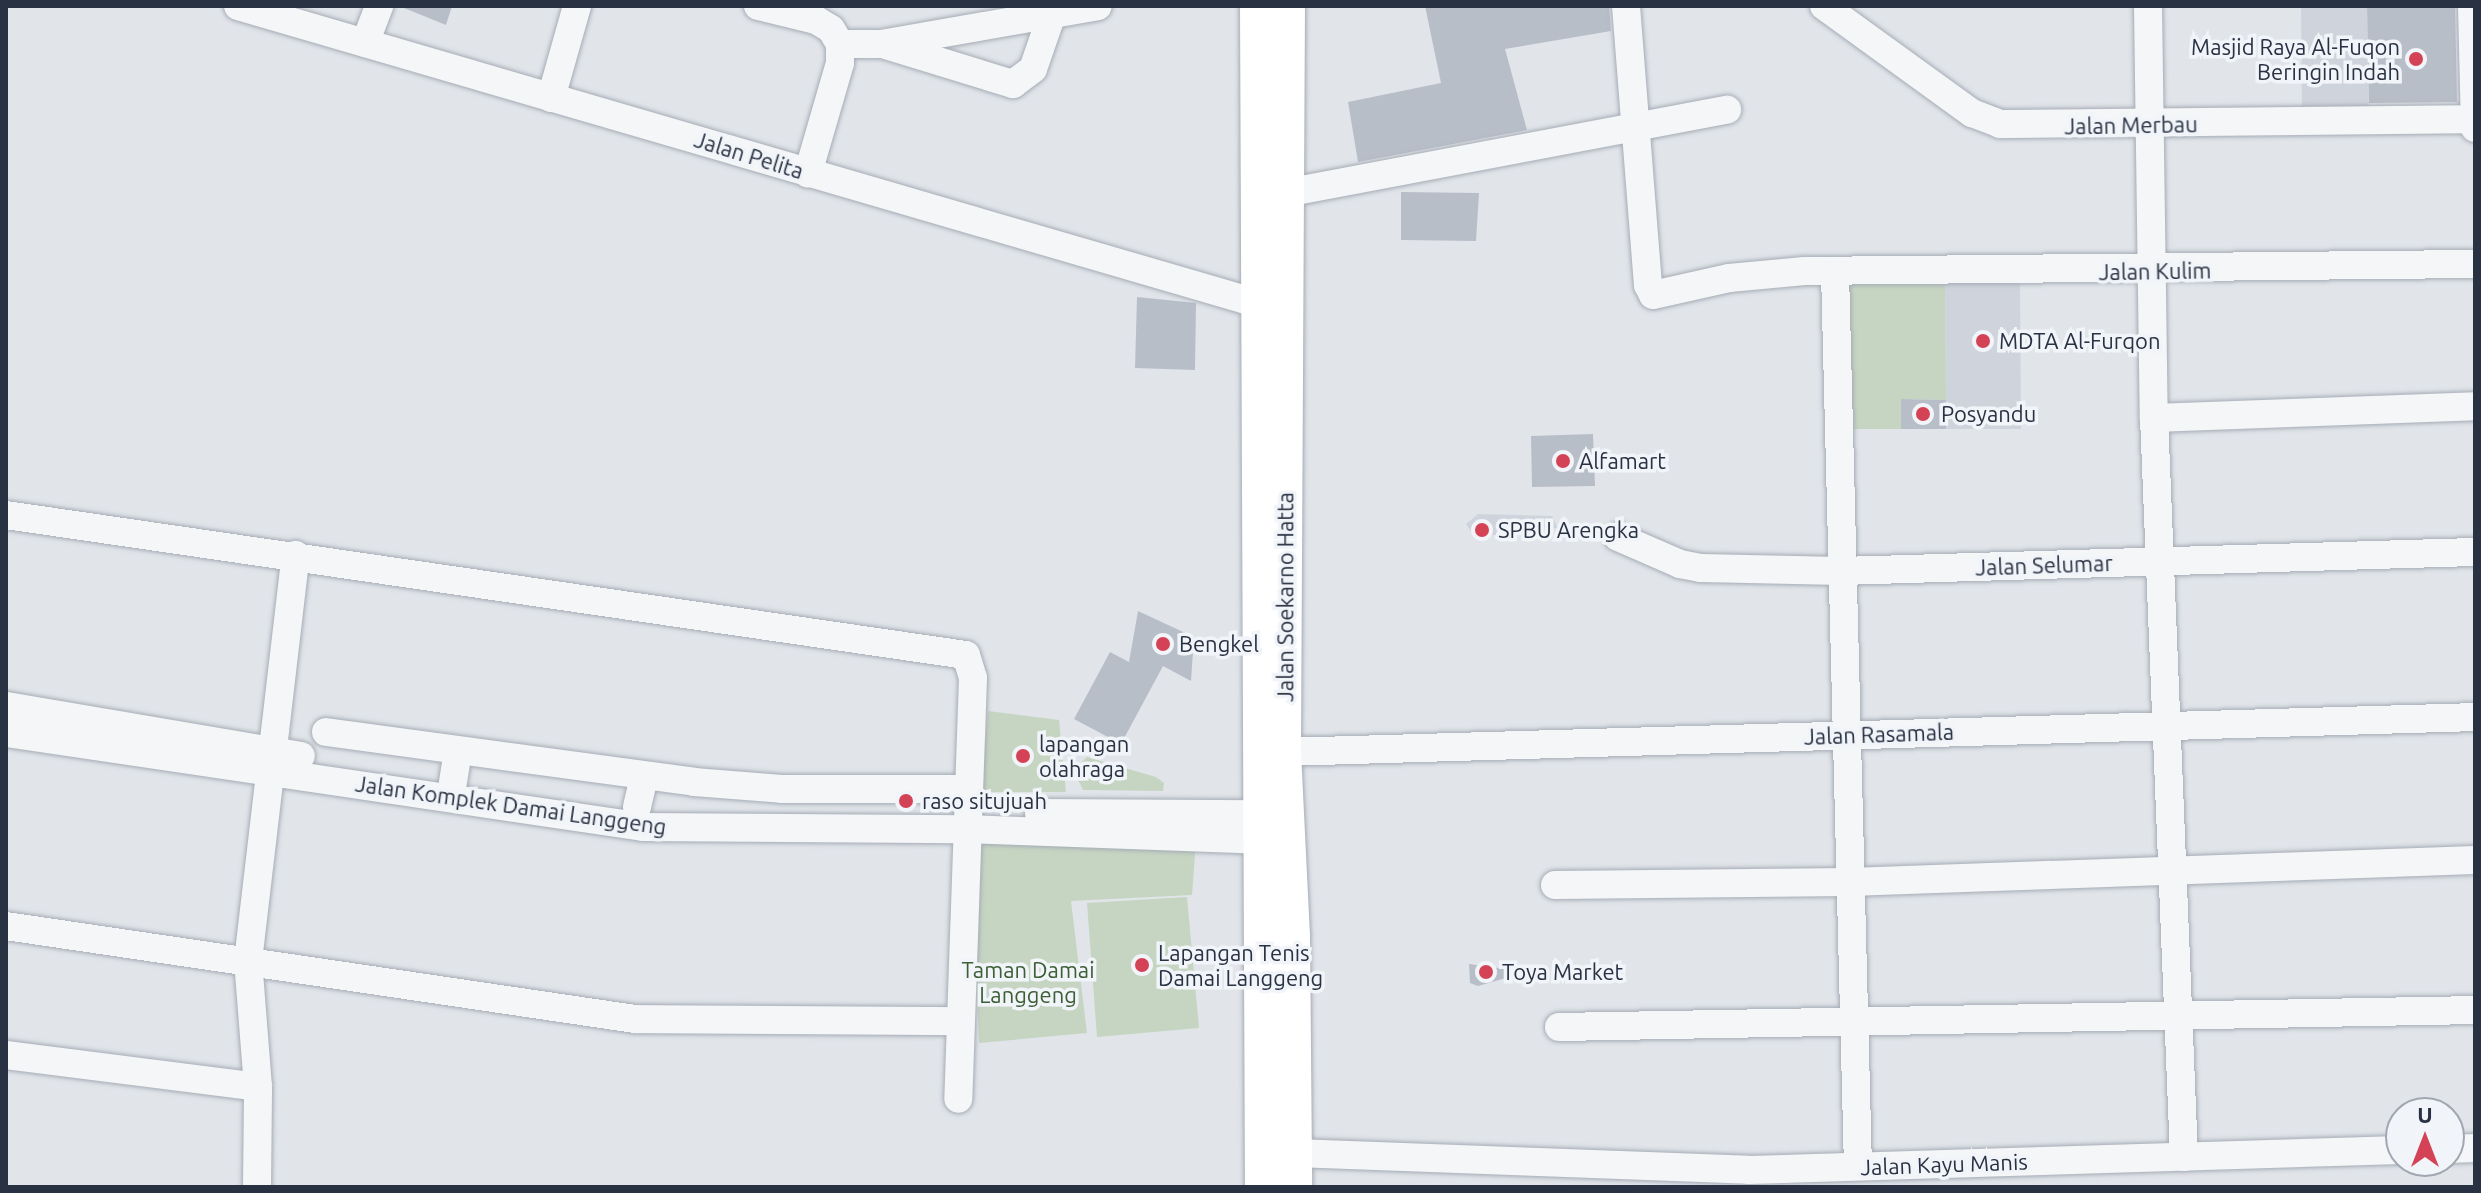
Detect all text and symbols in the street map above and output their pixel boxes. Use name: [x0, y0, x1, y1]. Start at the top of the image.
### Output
place label: Masjid Raya Al-Fuqon Beringin Indah: [2191, 33, 2400, 84]
marker: Masjid Raya Al-Fuqon Beringin Indah: [2407, 50, 2425, 68]
street label: Jalan Merbau: [2064, 111, 2198, 139]
street label: Jalan Pelita: [691, 126, 807, 184]
street label: Jalan Kulim: [2098, 257, 2212, 285]
place label: MDTA Al-Furqon: [1999, 328, 2160, 354]
marker: MDTA Al-Furqon: [1974, 332, 1992, 350]
place label: Posyandu: [1941, 401, 2036, 427]
marker: Posyandu: [1912, 403, 1934, 425]
place label: Alfamart: [1579, 448, 1666, 474]
marker: Alfamart: [1554, 452, 1572, 470]
street label: Jalan Soekarno Hatta: [1272, 492, 1298, 702]
place label: SPBU Arengka: [1498, 517, 1639, 543]
marker: SPBU Arengka: [1473, 521, 1491, 539]
street label: Jalan Selumar: [1975, 549, 2113, 581]
place label: Bengkel: [1179, 631, 1259, 657]
marker: Bengkel: [1154, 635, 1172, 653]
street label: Jalan Rasamala: [1804, 718, 1954, 750]
place label: lapangan olahraga: [1039, 730, 1129, 782]
marker: lapangan olahraga: [1014, 747, 1032, 765]
street label: Jalan Komplek Damai Langgeng: [354, 770, 668, 840]
place label: raso situjuah: [922, 788, 1047, 814]
marker: raso situjuah: [897, 792, 915, 810]
place label: Lapangan Tenis Damai Langgeng: [1158, 939, 1323, 990]
park label: Taman Damai Langgeng: [961, 956, 1095, 1008]
marker: Lapangan Tenis Damai Langgeng: [1133, 956, 1151, 974]
place label: Toya Market: [1502, 959, 1623, 985]
marker: Toya Market: [1477, 963, 1495, 981]
north arrow: [2385, 1097, 2465, 1177]
text: U: [2417, 1102, 2433, 1127]
street label: Jalan Kayu Manis: [1860, 1148, 2028, 1180]

